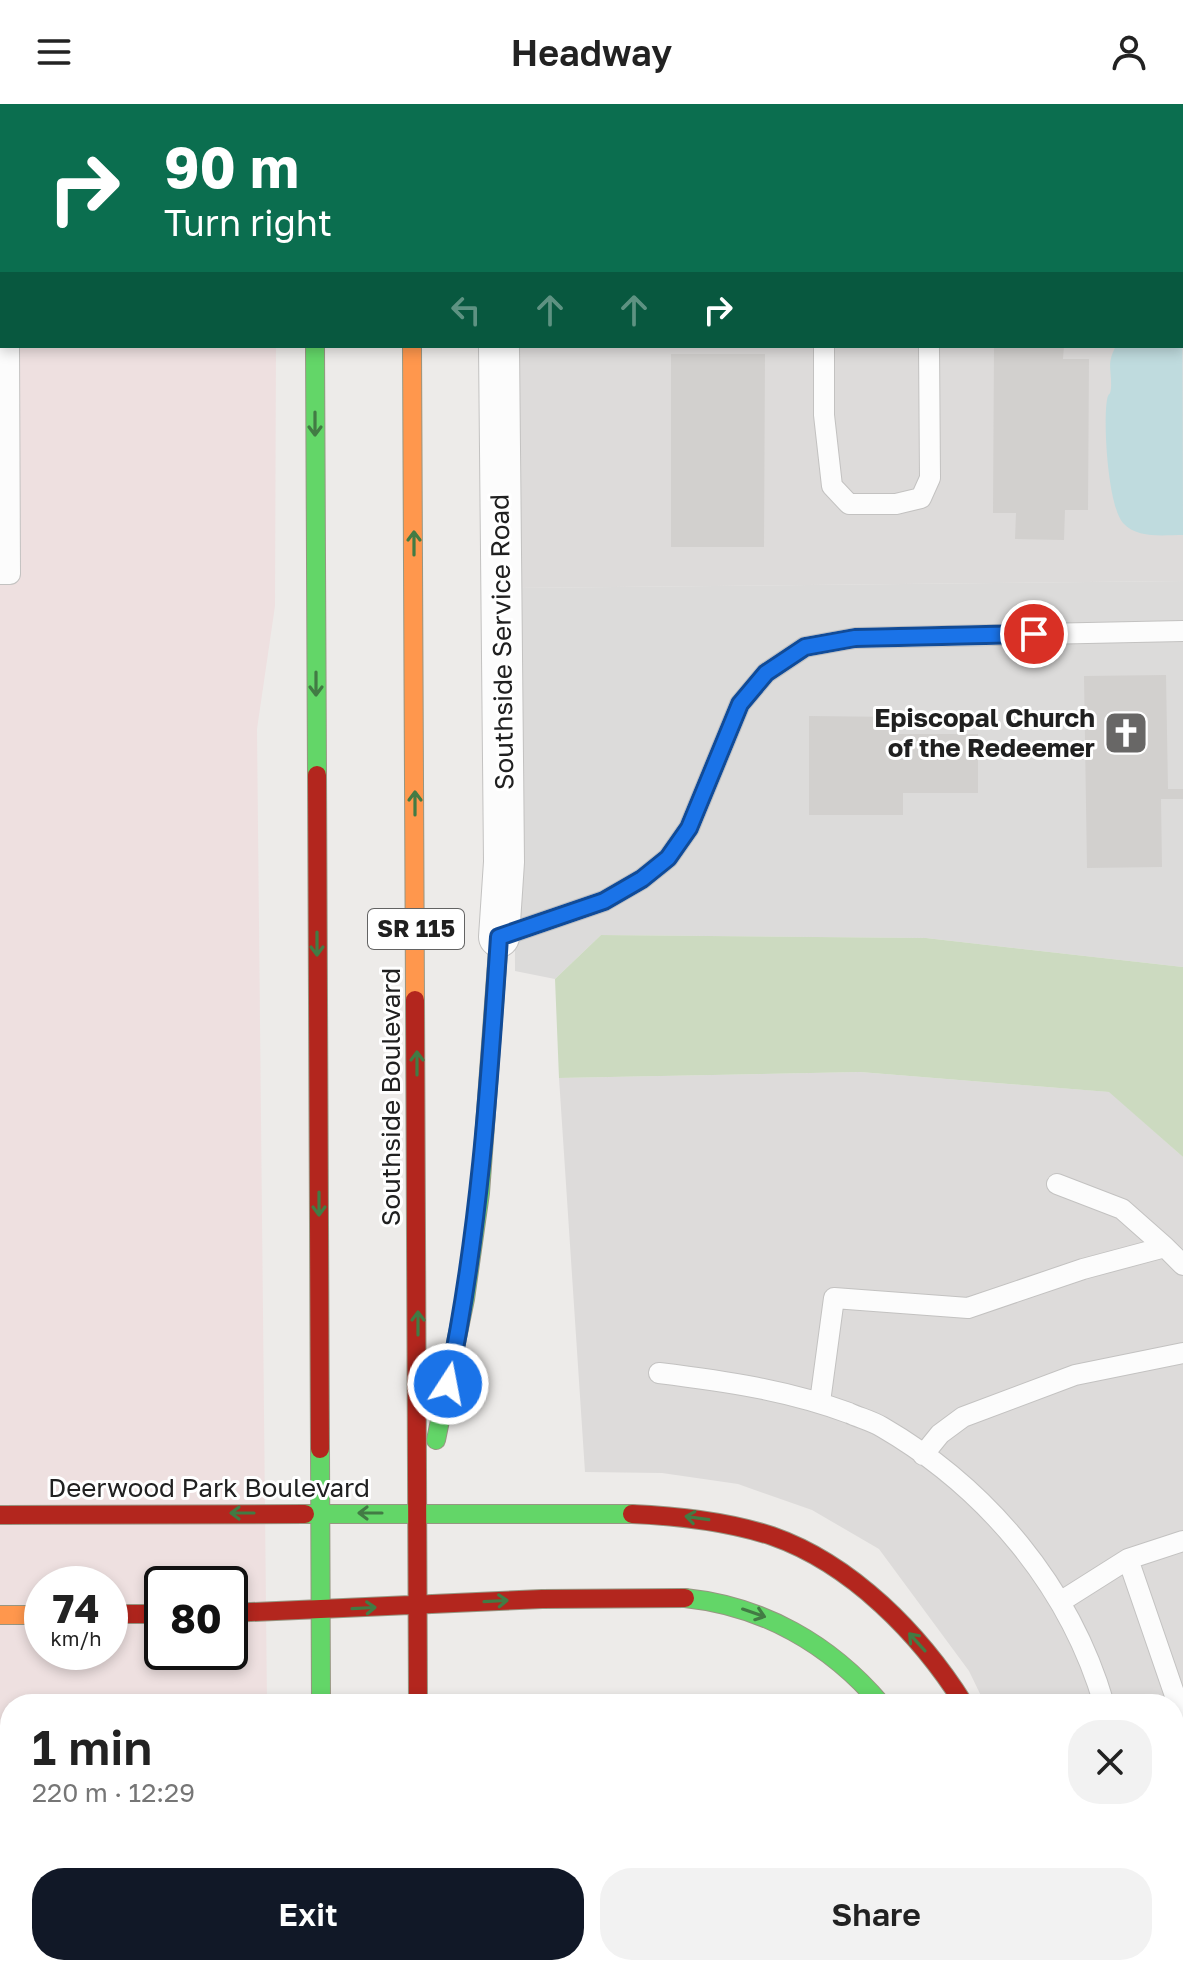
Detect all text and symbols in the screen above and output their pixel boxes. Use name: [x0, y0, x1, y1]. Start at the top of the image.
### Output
icon: menu: [32, 30, 76, 74]
icon: person: [1107, 30, 1151, 74]
text: Headway: [511, 31, 672, 74]
text: 90 m: [164, 133, 299, 200]
icon: right: [32, 136, 136, 240]
text: Turn right: [164, 201, 332, 244]
icon: left: [444, 288, 488, 332]
icon: ahead: [528, 288, 572, 332]
icon: ahead: [612, 288, 656, 332]
icon: right: [696, 288, 740, 332]
one-way arrow: [307, 410, 323, 437]
street label: Southside Service Road: [483, 494, 520, 790]
one-way arrow: [406, 530, 421, 557]
pin: [1000, 600, 1068, 668]
icon: arrive: [1012, 612, 1056, 656]
one-way arrow: [308, 670, 324, 697]
place label: Episcopal Church of the Redeemer: [874, 702, 1095, 763]
church icon: Episcopal Church of the Redeemer: [1102, 709, 1150, 757]
one-way arrow: [407, 790, 423, 817]
road number: SR 115: [368, 909, 464, 949]
one-way arrow: [309, 930, 325, 957]
street label: Southside Boulevard: [375, 968, 406, 1226]
one-way arrow: [409, 1050, 424, 1077]
one-way arrow: [311, 1190, 327, 1217]
one-way arrow: [410, 1310, 426, 1337]
position arrow: [406, 1342, 490, 1426]
street label: Deerwood Park Boulevard: [48, 1472, 370, 1503]
one-way arrow: [229, 1505, 256, 1521]
one-way arrow: [357, 1505, 384, 1521]
one-way arrow: [684, 1510, 710, 1525]
speed limit sign: 80: [144, 1566, 248, 1670]
text: 74: [53, 1584, 99, 1632]
one-way arrow: [482, 1593, 509, 1608]
one-way arrow: [350, 1601, 377, 1616]
one-way arrow: [741, 1607, 766, 1622]
text: km/h: [51, 1626, 101, 1650]
one-way arrow: [908, 1632, 927, 1653]
text: 1 min: [32, 1718, 152, 1776]
button: close: [1068, 1720, 1152, 1804]
text: 220 m · 12:29: [32, 1777, 195, 1808]
button: Exit: [32, 1868, 584, 1960]
button: Share: [600, 1868, 1152, 1960]

